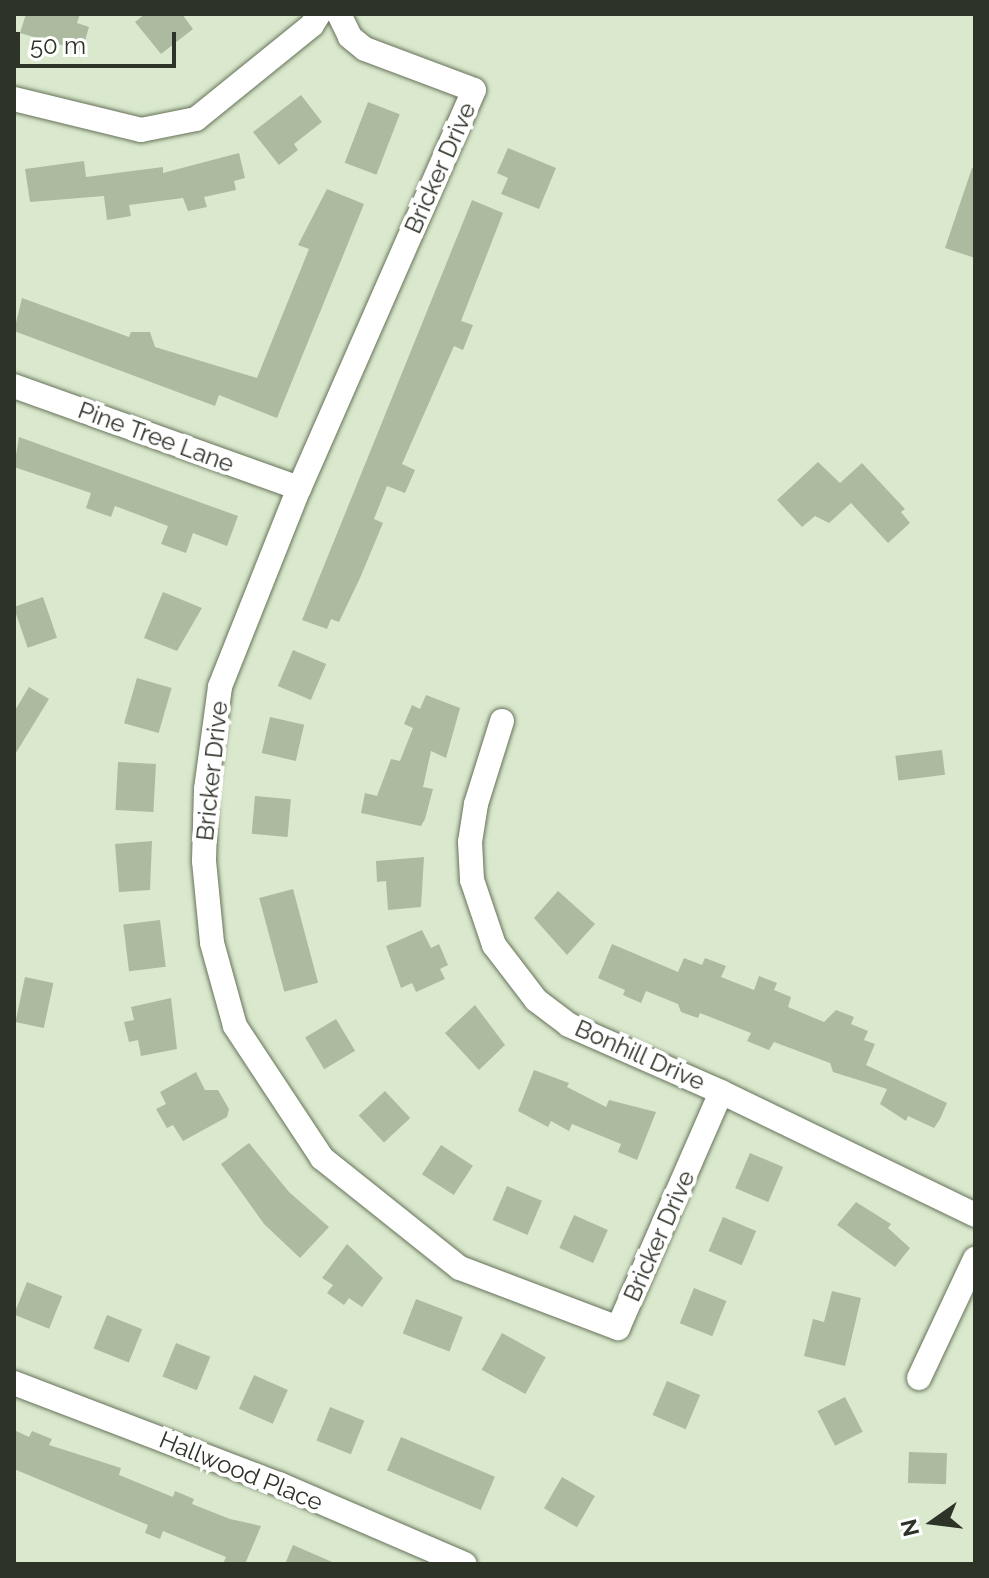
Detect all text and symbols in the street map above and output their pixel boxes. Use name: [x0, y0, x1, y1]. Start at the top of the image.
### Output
scale bar: [20, 16, 180, 66]
text: 50 m: [30, 31, 86, 60]
street label: Bricker Drive: [398, 98, 482, 238]
street label: Pine Tree Lane: [74, 395, 238, 479]
street label: Bricker Drive: [190, 699, 234, 843]
street label: Bonhill Drive: [570, 1013, 710, 1097]
street label: Bricker Drive: [617, 1166, 701, 1306]
street label: Hallwood Place: [155, 1425, 327, 1517]
north arrow: [893, 1482, 973, 1562]
text: N: [895, 1517, 924, 1539]

